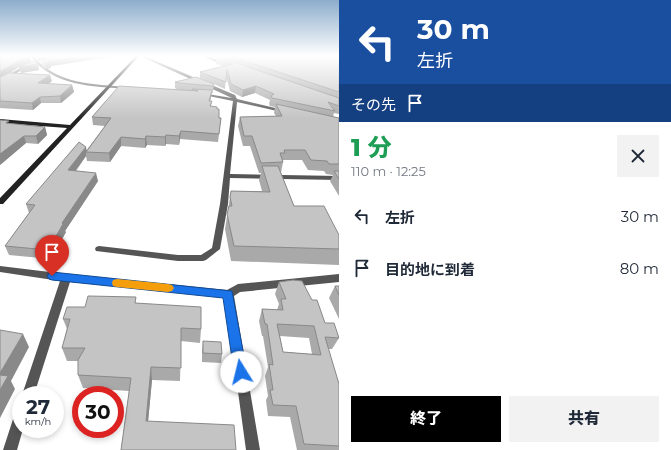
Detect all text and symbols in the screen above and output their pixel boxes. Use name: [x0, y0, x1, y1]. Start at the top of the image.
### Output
text: 30 m: [417, 12, 490, 46]
icon: left: [351, 16, 403, 68]
text: 左折: [417, 50, 453, 72]
icon: arrive: [404, 92, 426, 114]
text: その先: [351, 95, 396, 114]
text: 1 分: [351, 133, 392, 162]
button: close: [617, 135, 659, 177]
text: 110 m · 12:25: [351, 163, 426, 179]
icon: left: [351, 205, 373, 227]
text: 30 m: [621, 207, 659, 226]
text: 左折: [385, 208, 415, 227]
pin: [35, 235, 69, 276]
icon: arrive: [41, 241, 63, 263]
icon: arrive: [351, 257, 373, 279]
text: 80 m: [620, 259, 659, 278]
text: 目的地に到着: [385, 260, 475, 279]
position arrow: [220, 351, 262, 393]
speed limit sign: 30: [72, 386, 124, 438]
text: 27: [26, 395, 50, 419]
button: 終了: [351, 396, 501, 442]
button: 共有: [509, 396, 659, 442]
text: km/h: [25, 415, 51, 428]

